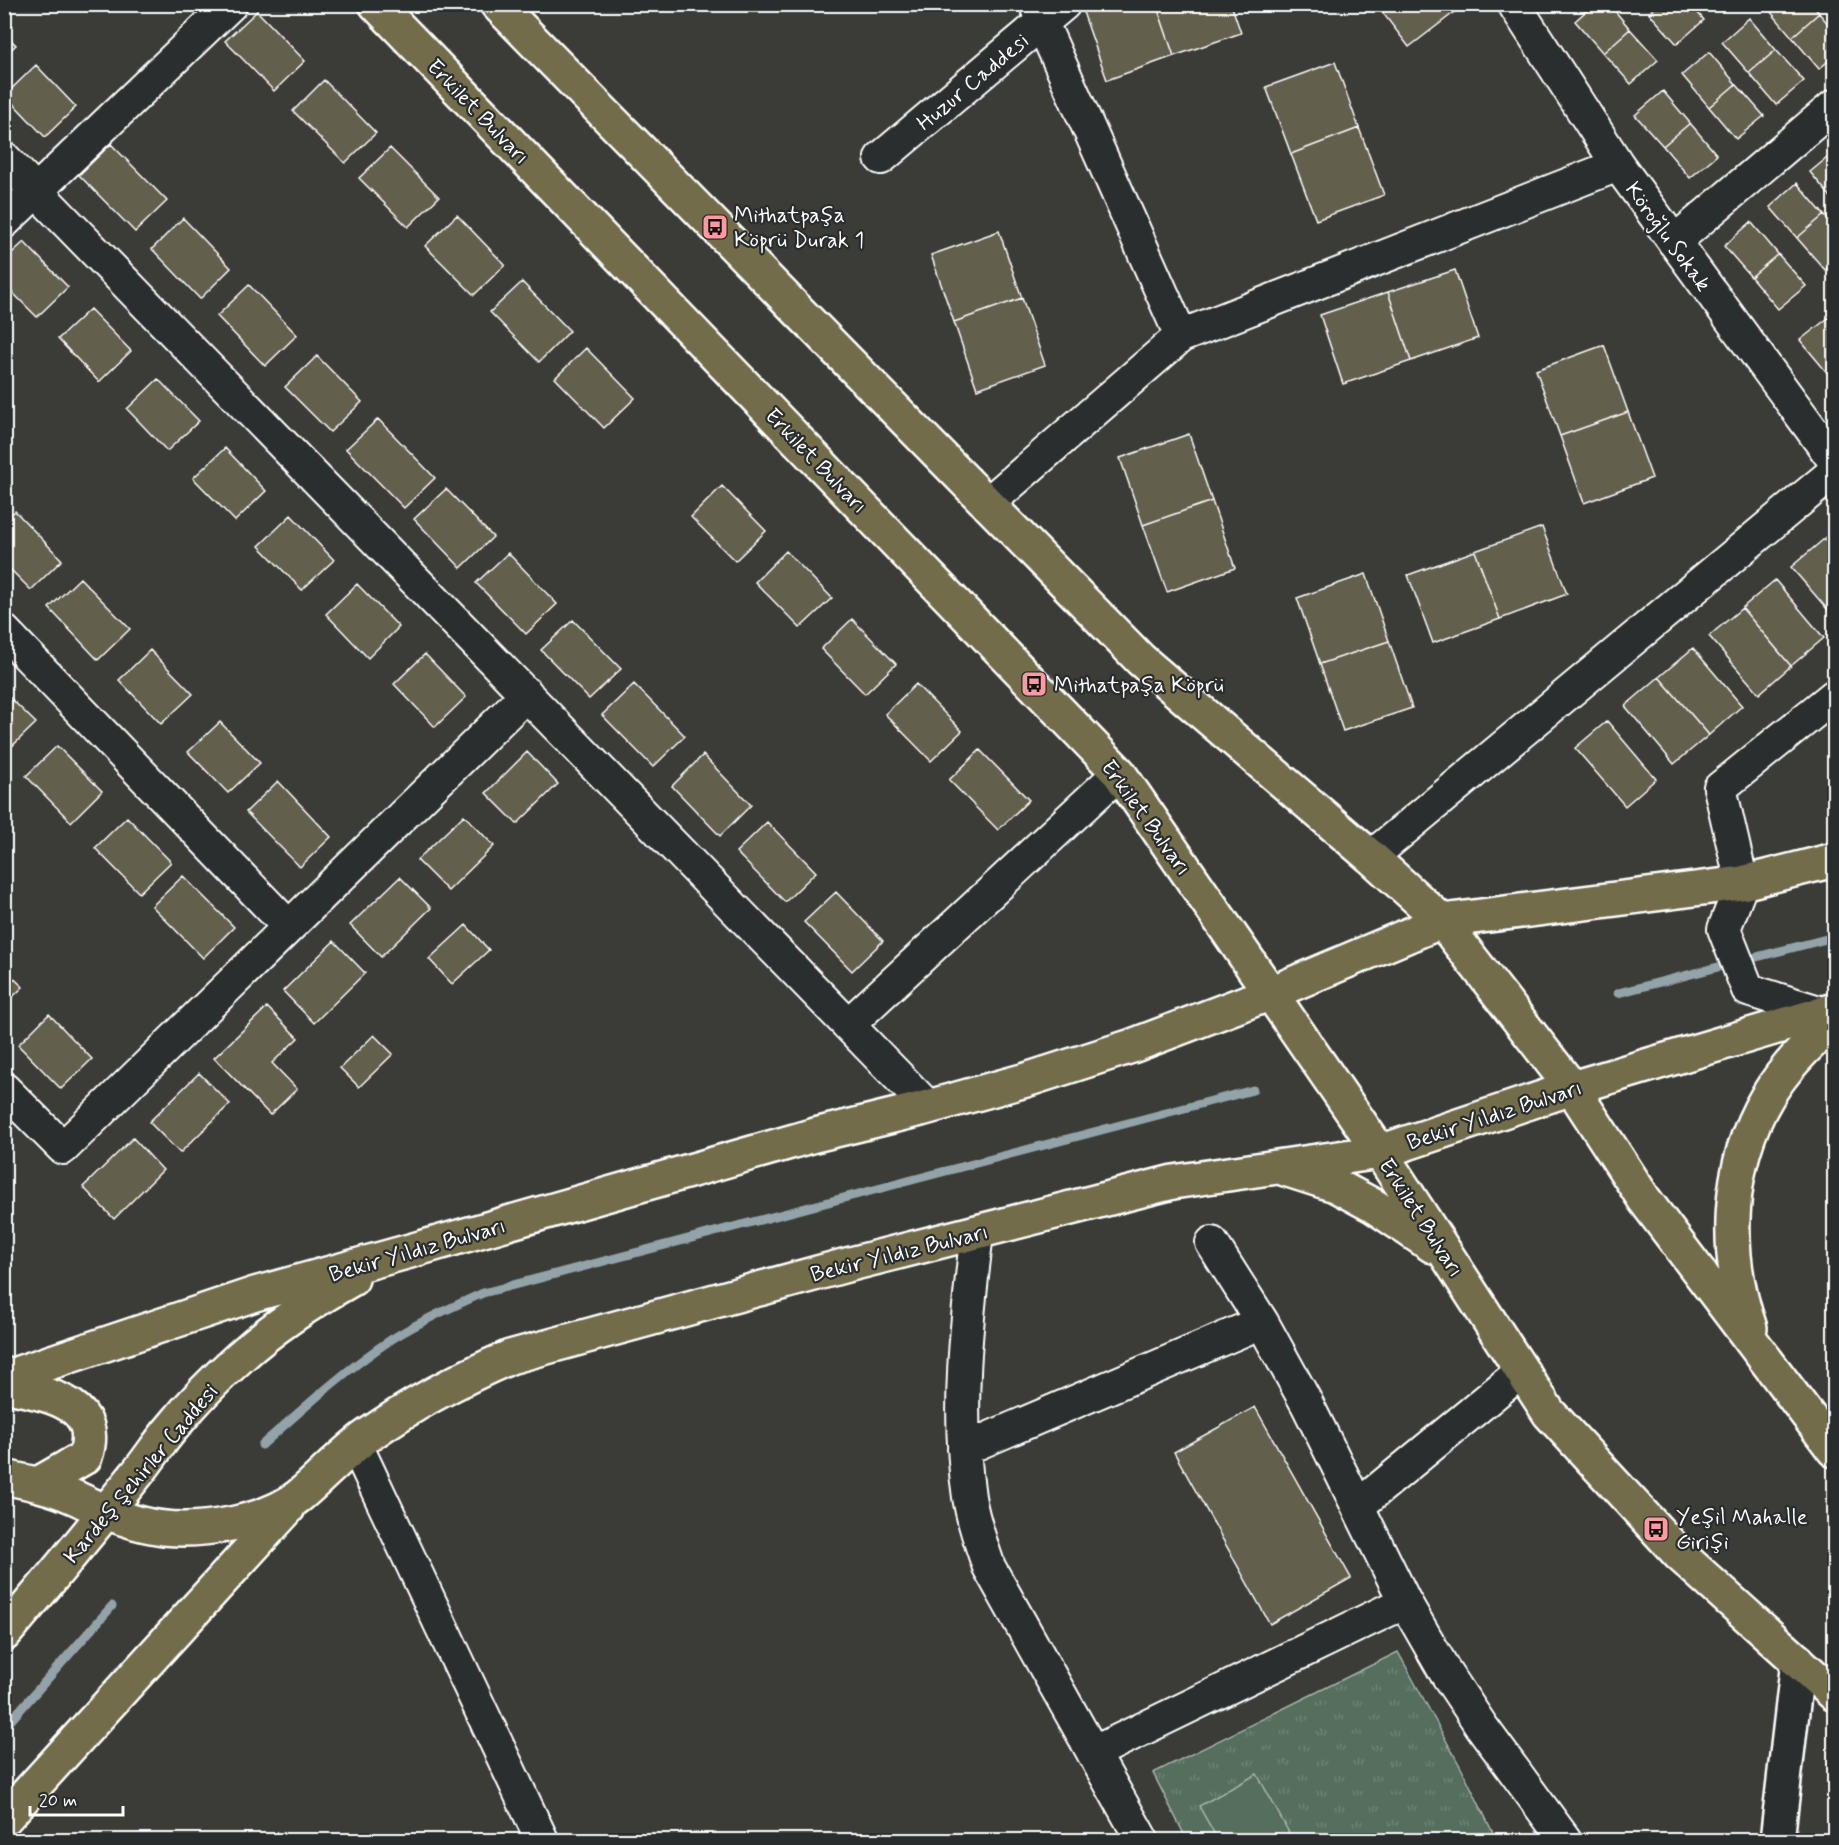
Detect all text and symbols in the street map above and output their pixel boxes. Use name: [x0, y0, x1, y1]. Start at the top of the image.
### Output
street label: Huzur Caddesi: [911, 27, 1035, 138]
street label: Erkilet Bulvarı: [420, 54, 535, 171]
street label: Köroğlu Sokak: [1617, 177, 1717, 298]
place label: Mithatpaşa Köprü Durak 1: [734, 202, 864, 255]
bus stop icon: Mithatpaşa Köprü Durak 1: [700, 212, 730, 242]
street label: Erkilet Bulvarı: [758, 403, 873, 520]
bus stop icon: Mithatpaşa Köprü: [1019, 669, 1049, 699]
place label: Mithatpaşa Köprü: [1054, 672, 1224, 700]
street label: Erkilet Bulvarı: [1094, 755, 1197, 882]
street label: Bekir Yıldız Bulvarı: [1404, 1074, 1586, 1157]
street label: Erkilet Bulvarı: [1371, 1153, 1469, 1283]
street label: Bekir Yıldız Bulvarı: [326, 1212, 509, 1290]
street label: Bekir Yıldız Bulvarı: [808, 1218, 991, 1290]
street label: Kardeş Şehirler Caddesi: [58, 1379, 225, 1570]
place label: Yeşil Mahalle Girişi: [1676, 1504, 1808, 1557]
bus stop icon: Yeşil Mahalle Girişi: [1641, 1514, 1671, 1544]
scale bar: [30, 1779, 123, 1817]
text: 20 m: [39, 1789, 77, 1813]

